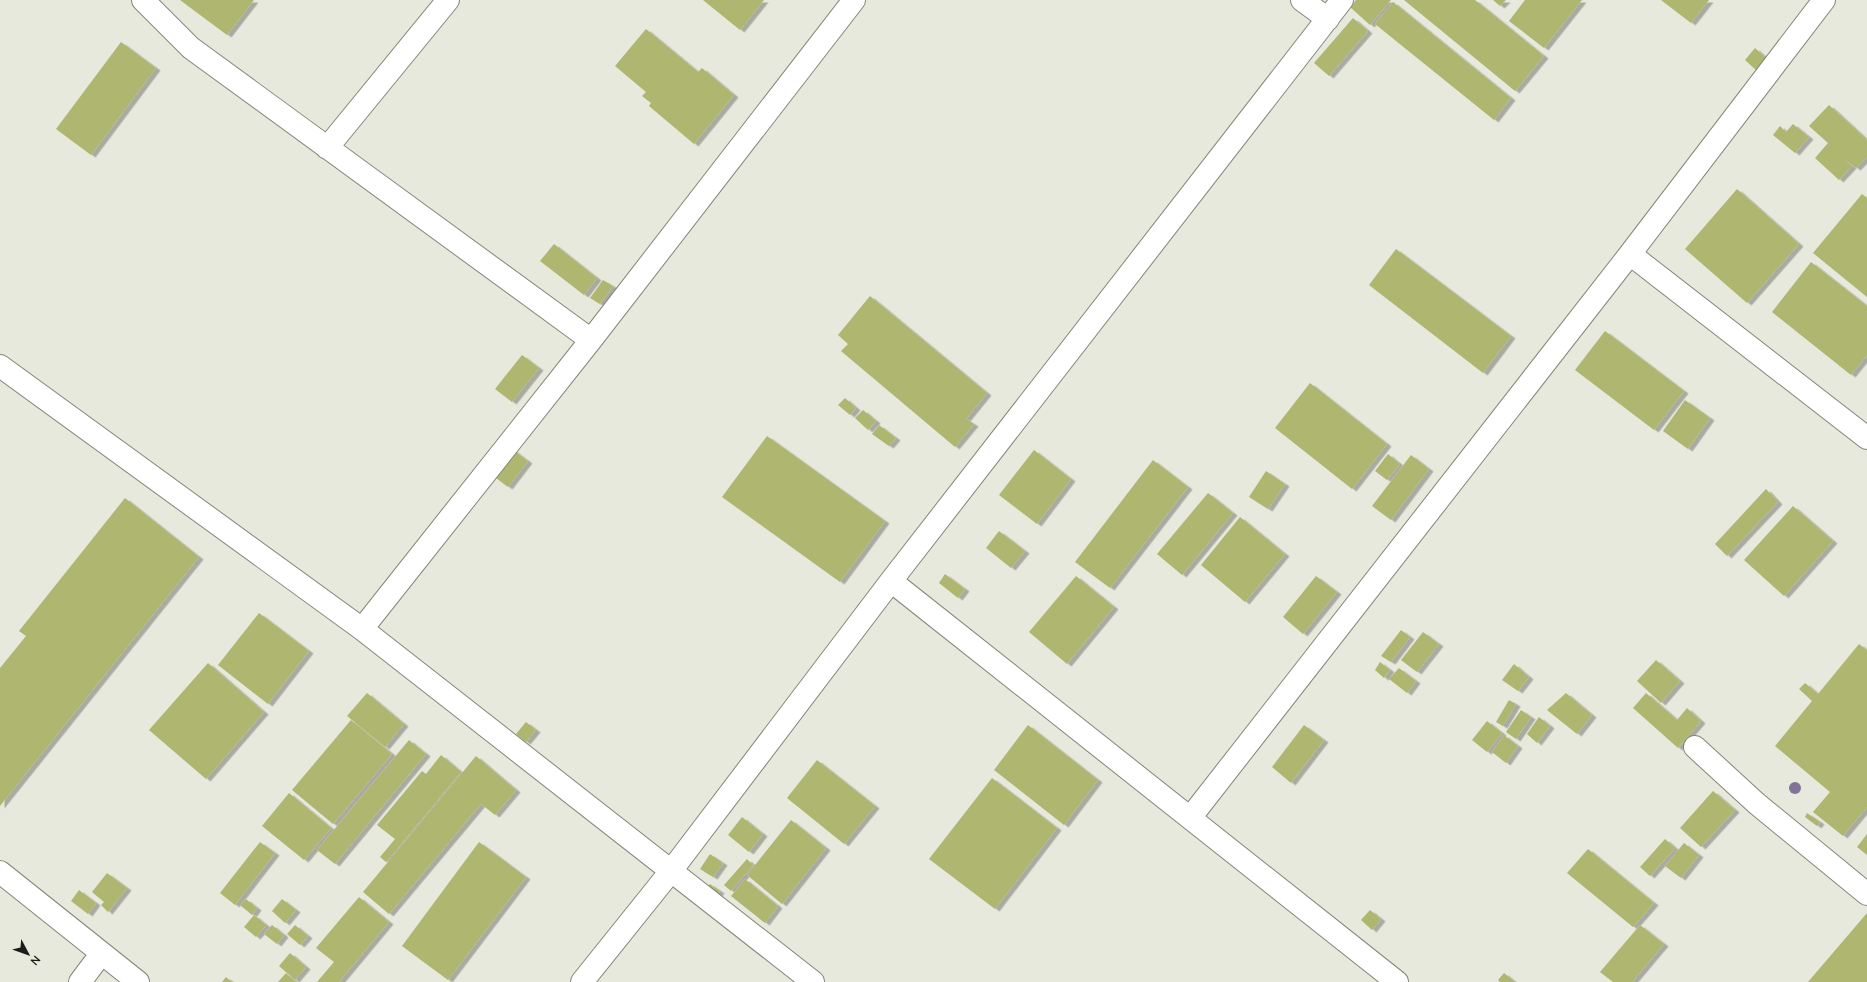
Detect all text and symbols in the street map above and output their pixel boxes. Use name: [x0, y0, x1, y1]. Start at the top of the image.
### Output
north arrow: [8, 934, 48, 974]
text: N: [27, 952, 44, 968]

